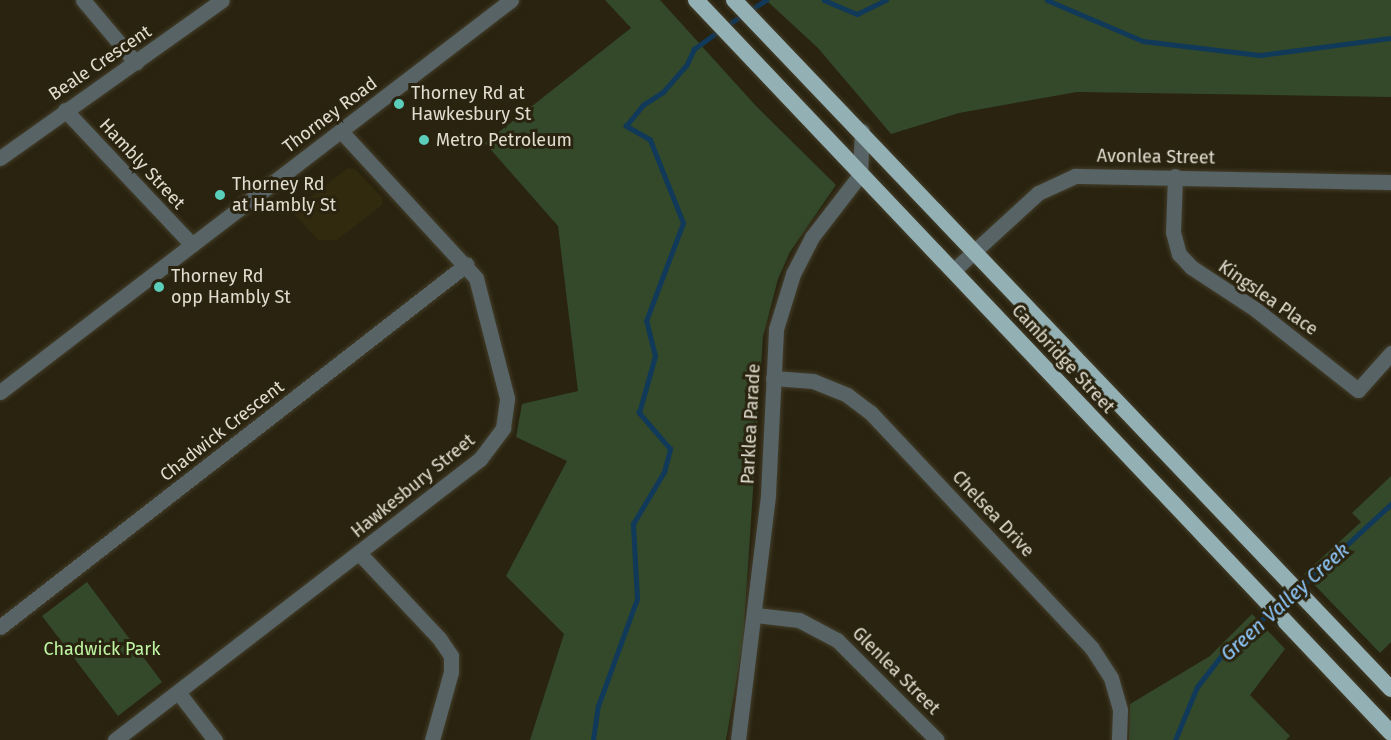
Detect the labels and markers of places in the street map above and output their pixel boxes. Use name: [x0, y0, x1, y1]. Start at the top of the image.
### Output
place label: Thorney Rd at Hawkesbury St: [411, 83, 531, 125]
marker: Thorney Rd at Hawkesbury St: [392, 97, 406, 111]
place label: Metro Petroleum: [436, 129, 572, 151]
marker: Metro Petroleum: [417, 133, 431, 147]
place label: Thorney Rd at Hambly St: [232, 174, 336, 216]
marker: Thorney Rd at Hambly St: [213, 188, 227, 202]
place label: Thorney Rd opp Hambly St: [171, 266, 291, 308]
marker: Thorney Rd opp Hambly St: [152, 280, 166, 294]

